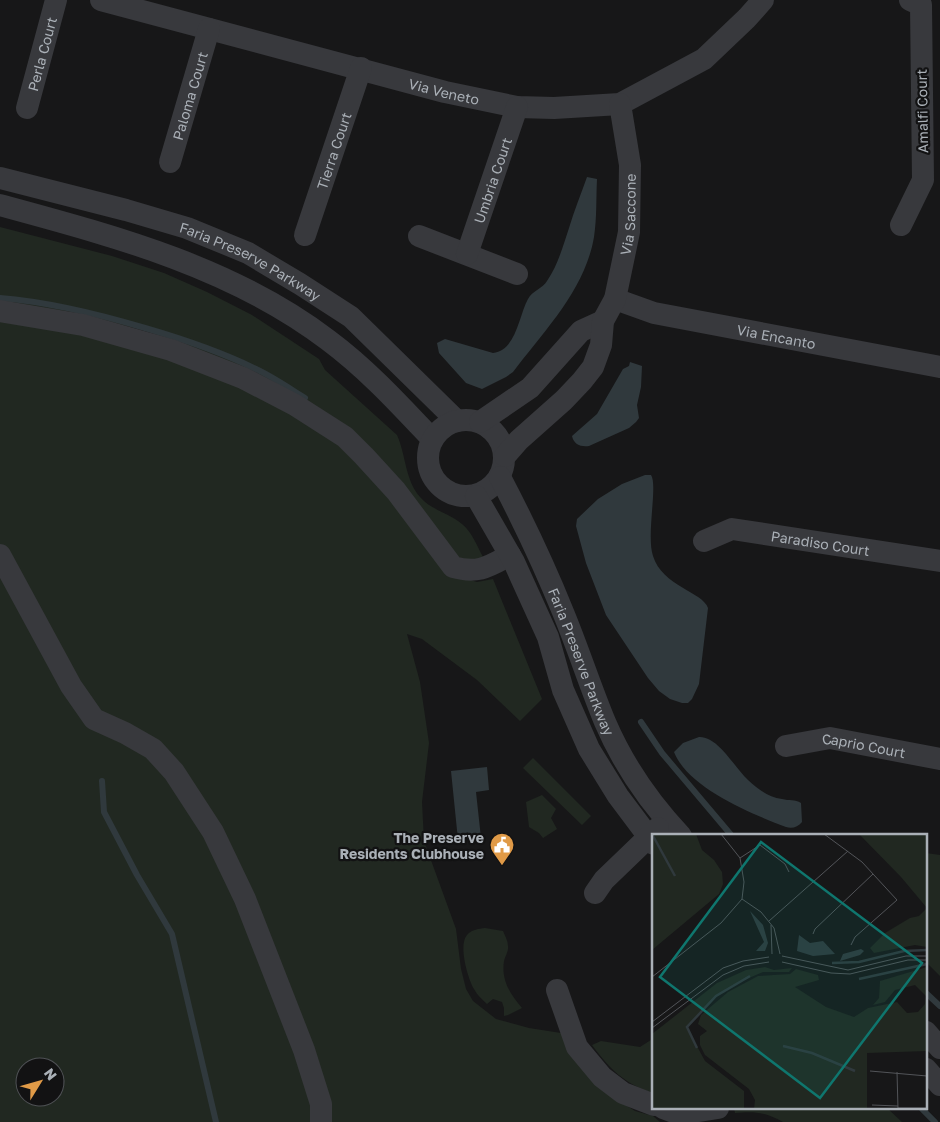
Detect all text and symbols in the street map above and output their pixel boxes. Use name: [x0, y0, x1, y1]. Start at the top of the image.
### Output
street label: Perla Court: [23, 15, 60, 93]
street label: Paloma Court: [168, 50, 210, 142]
street label: Amalfi Court: [913, 69, 931, 153]
street label: Via Veneto: [407, 74, 481, 107]
street label: Tierra Court: [312, 110, 354, 192]
street label: Umbria Court: [470, 135, 515, 225]
street label: Via Saccone: [616, 173, 638, 257]
street label: Faria Preserve Parkway: [178, 218, 324, 304]
street label: Via Encanto: [736, 320, 817, 352]
street label: Paradiso Court: [770, 527, 871, 559]
street label: Faria Preserve Parkway: [545, 585, 618, 738]
street label: Caprio Court: [820, 729, 907, 761]
place label: The Preserve Residents Clubhouse: [339, 829, 484, 862]
public building icon: The Preserve Residents Clubhouse: [489, 832, 515, 866]
inset map: [652, 834, 928, 1110]
north arrow: [15, 1057, 65, 1107]
text: N: [41, 1065, 61, 1083]

